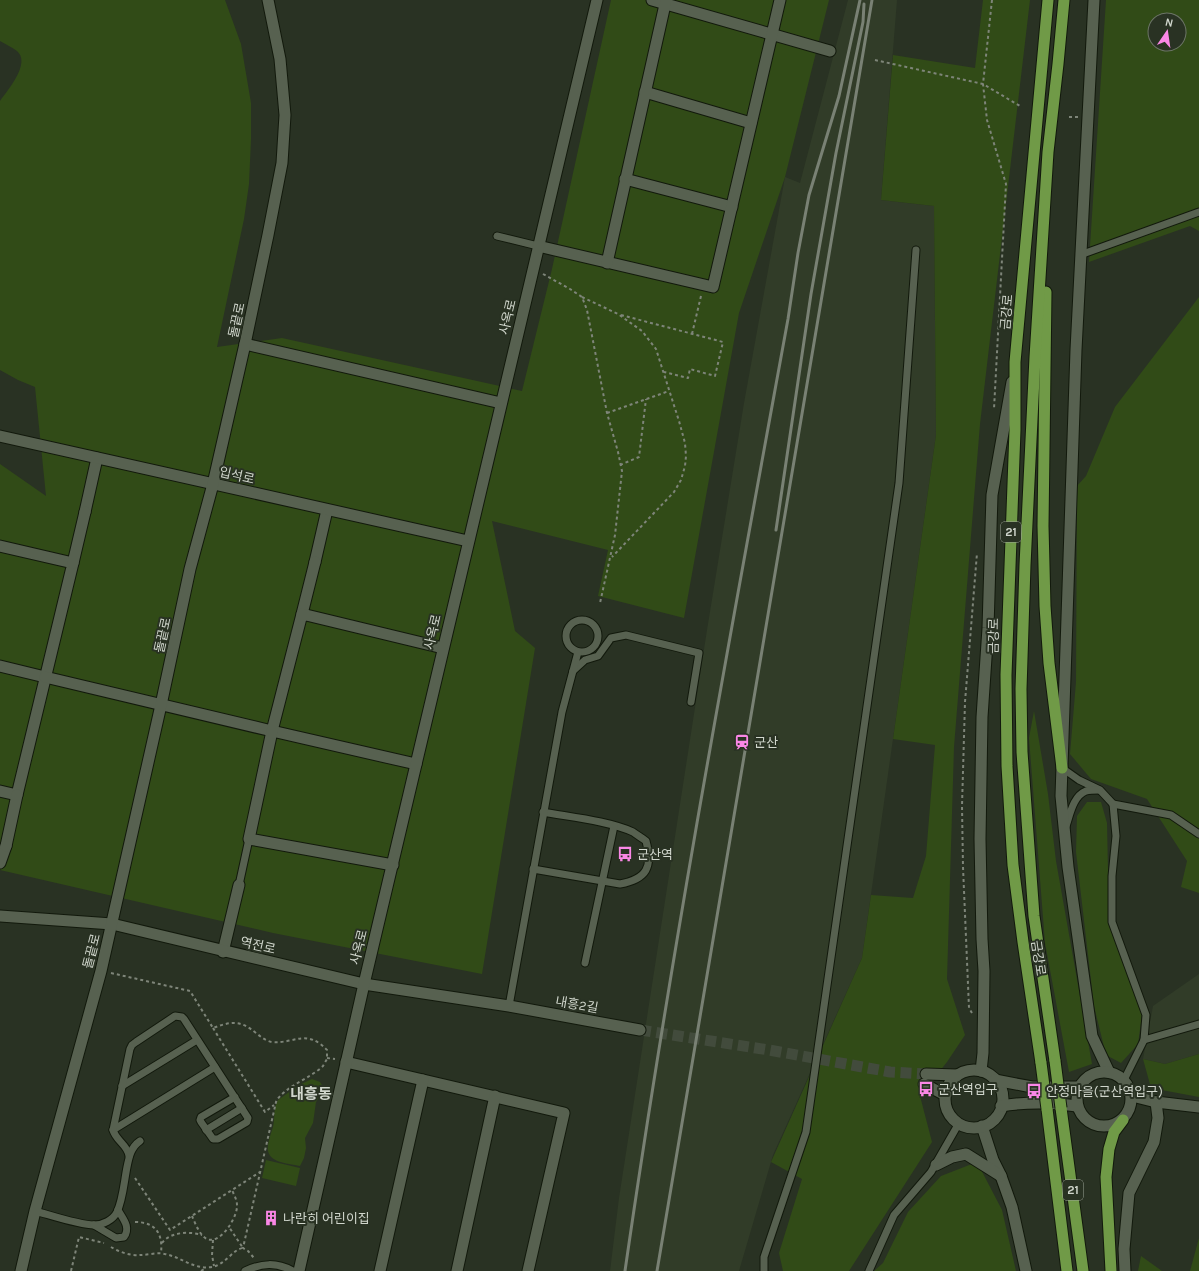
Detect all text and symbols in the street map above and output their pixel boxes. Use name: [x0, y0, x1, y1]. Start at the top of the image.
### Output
north arrow: [1147, 12, 1187, 52]
text: N: [1164, 16, 1174, 30]
street label: 금강로: [997, 293, 1016, 331]
street label: 사옥로: [496, 298, 519, 336]
street label: 돌끝로: [225, 301, 248, 339]
street label: 입석로: [218, 464, 256, 487]
road number: 21: [1001, 522, 1021, 542]
street label: 사옥로: [421, 613, 444, 651]
street label: 돌끝로: [151, 616, 174, 654]
street label: 금강로: [986, 618, 1001, 654]
station icon: 군산: [733, 733, 751, 751]
place label: 군산: [754, 735, 778, 750]
bus stop icon: 군산역: [616, 845, 634, 863]
place label: 군산역: [637, 847, 673, 862]
street label: 사옥로: [347, 928, 370, 966]
street label: 돌끝로: [80, 932, 103, 970]
street label: 역전로: [239, 934, 277, 957]
street label: 금강로: [1029, 939, 1048, 977]
street label: 내흥2길: [554, 993, 600, 1016]
bus stop icon: 군산역입구: [917, 1080, 935, 1098]
place label: 군산역입구: [938, 1082, 998, 1097]
bus stop icon: 안정마을(군산역입구): [1025, 1082, 1043, 1100]
place label: 안정마을(군산역입구): [1046, 1084, 1163, 1099]
district label: 내흥동: [290, 1085, 332, 1103]
road number: 21: [1063, 1180, 1083, 1200]
building icon: 나란히 어린이집: [262, 1209, 280, 1227]
place label: 나란히 어린이집: [283, 1211, 370, 1226]

